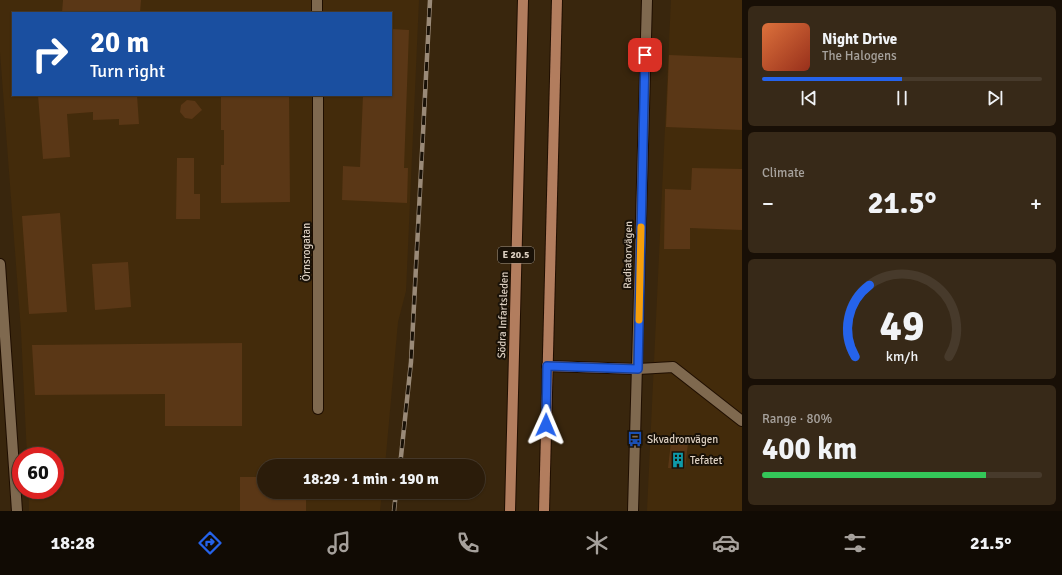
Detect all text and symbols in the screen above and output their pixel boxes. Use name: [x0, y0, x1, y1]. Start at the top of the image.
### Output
text: 20 m: [90, 26, 149, 60]
icon: right: [24, 28, 76, 80]
text: Night Drive: [822, 30, 897, 48]
pin: [628, 38, 662, 72]
icon: arrive: [634, 44, 656, 66]
text: The Halogens: [822, 48, 897, 64]
text: Turn right: [90, 60, 165, 82]
icon: previous: [798, 87, 820, 109]
icon: pause: [891, 87, 913, 109]
icon: next: [984, 87, 1006, 109]
text: Climate: [762, 165, 805, 181]
text: 21.5°: [867, 185, 937, 222]
text: −: [762, 190, 774, 217]
text: +: [1030, 190, 1042, 217]
street label: Radiatorvägen: [621, 221, 635, 289]
street label: Örnsrogatan: [299, 223, 313, 281]
road number: E 20.5: [498, 247, 534, 263]
street label: Södra Infartsleden: [495, 271, 511, 359]
text: 49: [880, 300, 924, 351]
text: km/h: [886, 347, 918, 364]
position arrow: [525, 404, 567, 446]
text: Range · 80%: [762, 411, 832, 427]
bus stop icon: Skvadronvägen: [626, 430, 644, 448]
text: 400 km: [762, 431, 857, 468]
place label: Skvadronvägen: [647, 433, 718, 446]
speed limit sign: 60: [12, 447, 64, 499]
building icon: Tefatet: [669, 451, 687, 469]
place label: Tefatet: [690, 454, 722, 467]
text: 18:29 · 1 min · 190 m: [303, 470, 439, 488]
icon: directions: [196, 529, 224, 557]
icon: music: [325, 529, 353, 557]
icon: phone: [454, 529, 482, 557]
icon: climate: [583, 529, 611, 557]
icon: car: [712, 529, 740, 557]
icon: filters: [841, 529, 869, 557]
text: 18:28: [51, 532, 95, 554]
text: 21.5°: [970, 532, 1011, 554]

